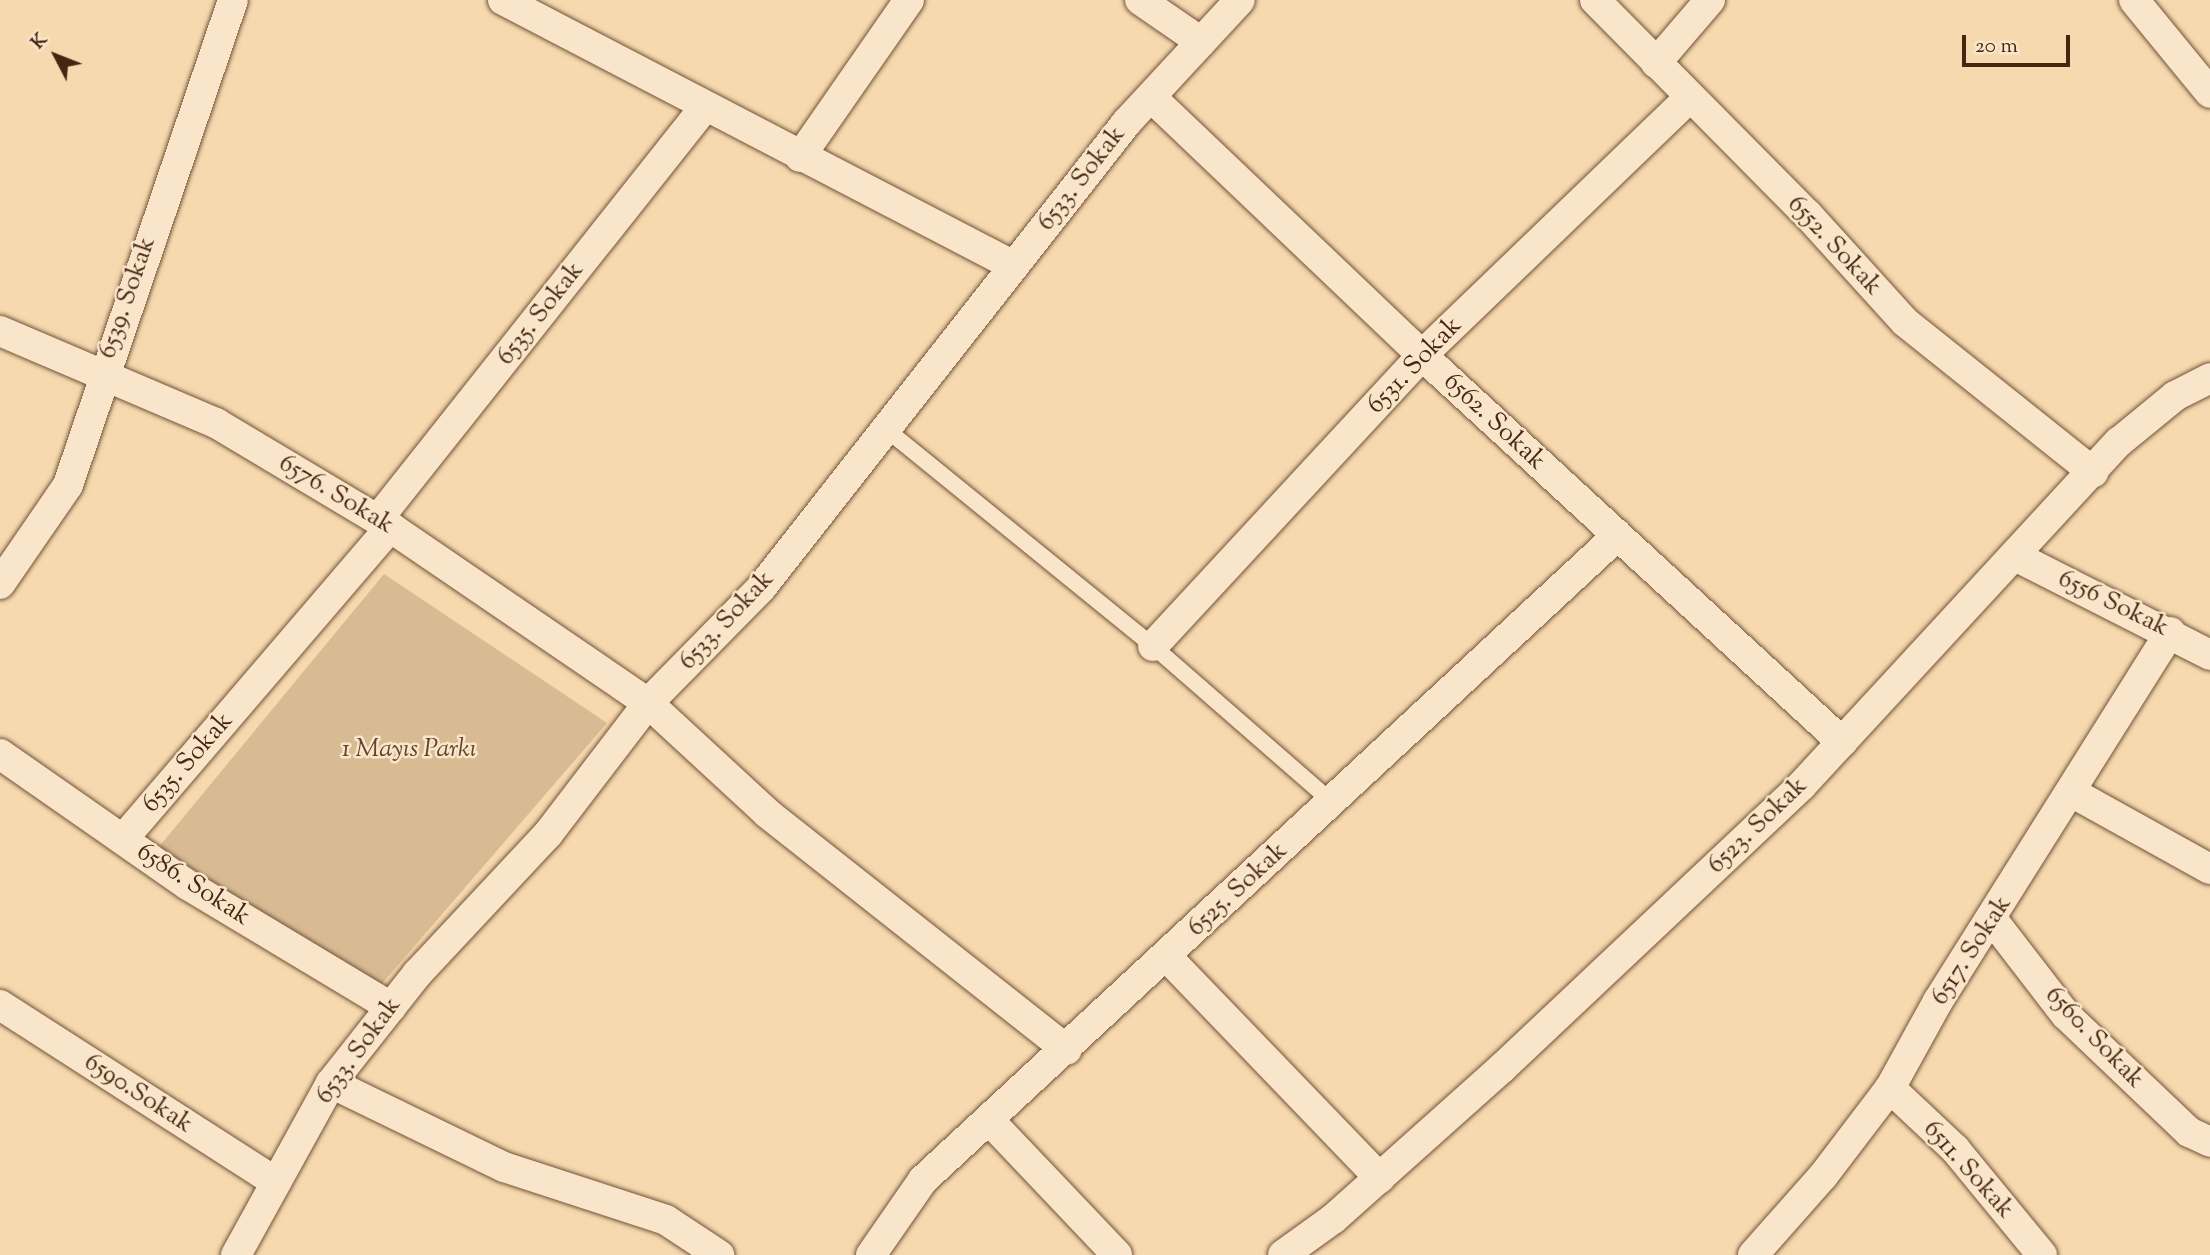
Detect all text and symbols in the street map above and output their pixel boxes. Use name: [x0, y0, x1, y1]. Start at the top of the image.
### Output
north arrow: [21, 21, 91, 91]
scale bar: [1965, 21, 2074, 65]
text: K: [25, 27, 55, 56]
text: 20 m: [1975, 32, 2018, 62]
street label: 6533. Sokak: [1031, 120, 1133, 238]
street label: 6552. Sokak: [1780, 190, 1888, 302]
street label: 6539. Sokak: [93, 233, 163, 363]
street label: 6535. Sokak: [491, 256, 591, 372]
street label: 6531. Sokak: [1361, 311, 1469, 421]
street label: 6562. Sokak: [1436, 367, 1552, 477]
street label: 6576. Sokak: [273, 448, 399, 542]
street label: 6556 Sokak: [2053, 564, 2173, 644]
street label: 6533. Sokak: [673, 565, 781, 677]
street label: 6535. Sokak: [136, 706, 240, 820]
park label: 1 Mayıs Parkı: [342, 734, 476, 766]
street label: 6523. Sokak: [1702, 771, 1814, 881]
street label: 6525. Sokak: [1182, 836, 1294, 944]
street label: 6586. Sokak: [130, 837, 256, 933]
street label: 6517. Sokak: [1925, 890, 2019, 1012]
street label: 6560. Sokak: [2038, 980, 2150, 1096]
street label: 6533. Sokak: [310, 991, 408, 1111]
street label: 6590.Sokak: [78, 1047, 198, 1141]
street label: 6511. Sokak: [1916, 1114, 2020, 1226]

